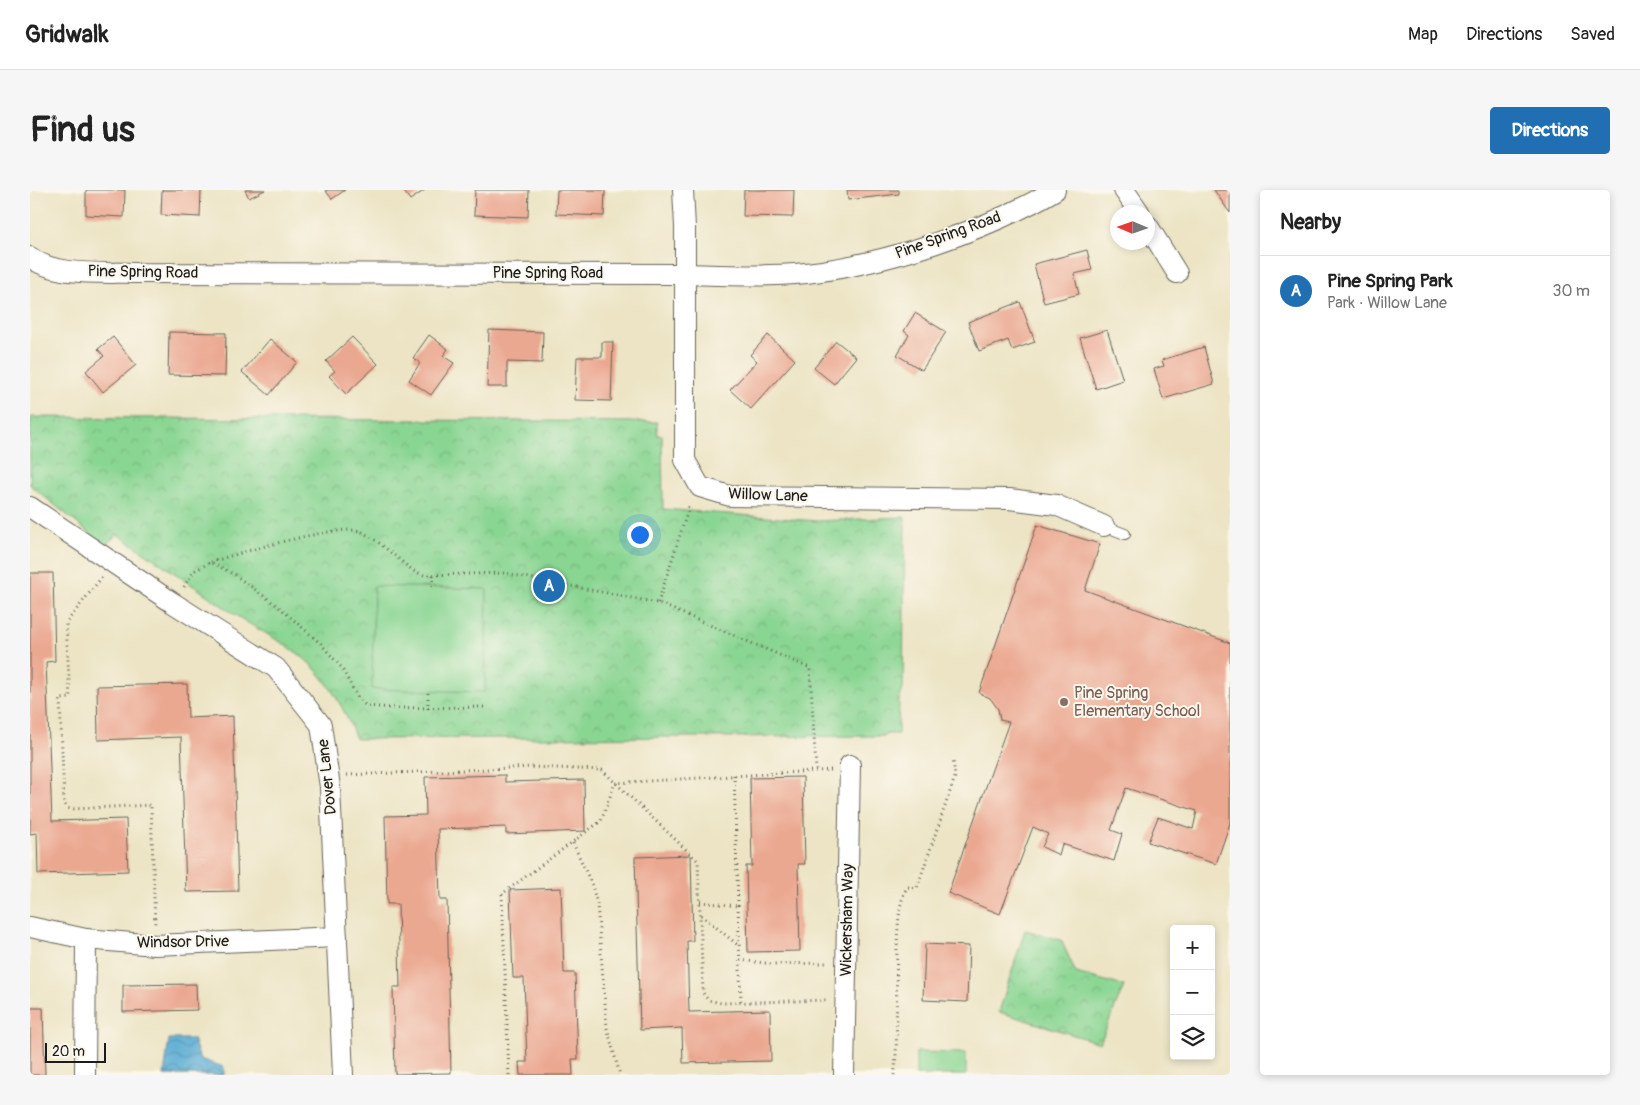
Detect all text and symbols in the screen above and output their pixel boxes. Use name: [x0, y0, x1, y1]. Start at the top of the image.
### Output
text: Gridwalk: [25, 20, 109, 49]
text: Map: [1408, 23, 1438, 46]
text: Directions: [1466, 23, 1542, 46]
text: Saved: [1570, 23, 1615, 46]
button: Directions: [1490, 107, 1610, 154]
text: Find us: [30, 108, 135, 152]
north arrow: [1110, 205, 1155, 250]
street label: Pine Spring Road: [892, 207, 1004, 263]
text: Nearby: [1280, 209, 1341, 236]
street label: Pine Spring Road: [87, 261, 199, 283]
street label: Pine Spring Road: [493, 263, 603, 283]
text: Pine Spring Park: [1327, 269, 1453, 293]
text: A: [1291, 281, 1301, 301]
text: 30 m: [1552, 281, 1590, 301]
text: Park · Willow Lane: [1327, 293, 1447, 313]
street label: Willow Lane: [728, 484, 808, 506]
your location: [627, 522, 653, 548]
pin: A: [533, 567, 565, 605]
place label: Pine Spring Elementary School: [1074, 683, 1200, 721]
marker: Pine Spring Elementary School: [1058, 696, 1070, 708]
street label: Dover Lane: [313, 738, 341, 816]
street label: Wickersham Way: [836, 863, 858, 976]
map controls: [1170, 925, 1215, 1060]
button: +: [1170, 925, 1215, 970]
street label: Windsor Drive: [137, 931, 229, 953]
button: −: [1170, 970, 1215, 1015]
button: layers: [1170, 1015, 1215, 1060]
scale bar: [45, 1040, 106, 1063]
text: 20 m: [52, 1043, 85, 1060]

